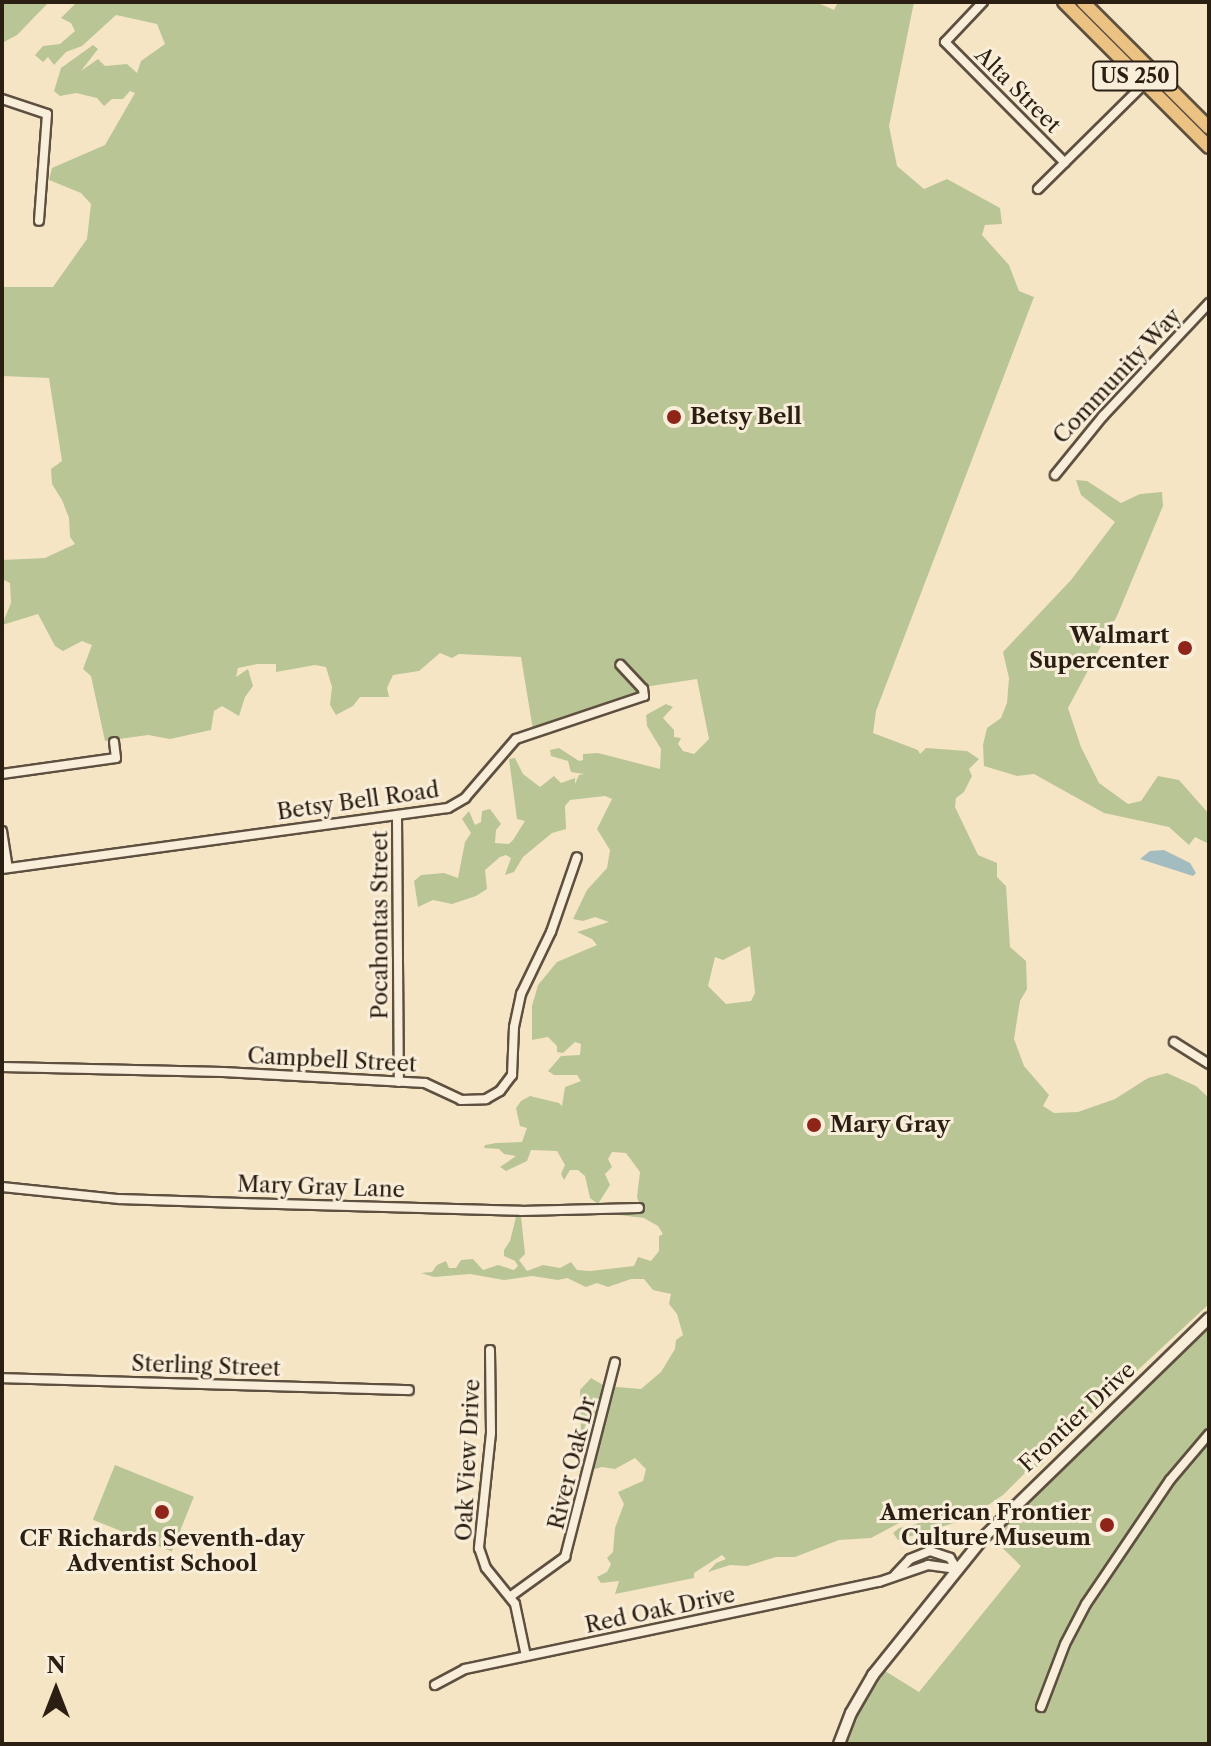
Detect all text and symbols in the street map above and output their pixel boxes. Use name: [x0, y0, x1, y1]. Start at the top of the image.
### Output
street label: Alta Street: [970, 42, 1066, 138]
road number: US 250: [1091, 60, 1179, 92]
street label: Community Way: [1047, 302, 1187, 450]
place label: Betsy Bell: [690, 404, 802, 430]
marker: Betsy Bell: [665, 408, 683, 426]
place label: Walmart Supercenter: [1029, 622, 1169, 674]
marker: Walmart Supercenter: [1176, 639, 1194, 657]
street label: Betsy Bell Road: [275, 777, 441, 825]
street label: Pocahontas Street: [367, 831, 393, 1019]
street label: Campbell Street: [247, 1042, 417, 1078]
place label: Mary Gray: [830, 1112, 951, 1138]
marker: Mary Gray: [805, 1116, 823, 1134]
street label: Mary Gray Lane: [236, 1171, 406, 1203]
street label: Sterling Street: [131, 1350, 281, 1382]
street label: Frontier Drive: [1013, 1356, 1141, 1478]
street label: Oak View Drive: [451, 1377, 485, 1543]
street label: River Oak Dr: [543, 1393, 601, 1533]
place label: American Frontier Culture Museum: [880, 1499, 1091, 1550]
marker: CF Richards Seventh-day Adventist School: [153, 1503, 171, 1521]
marker: American Frontier Culture Museum: [1098, 1516, 1116, 1534]
place label: CF Richards Seventh-day Adventist School: [19, 1525, 305, 1576]
street label: Red Oak Drive: [582, 1581, 738, 1639]
north arrow: [16, 1650, 96, 1730]
text: N: [46, 1652, 66, 1679]

